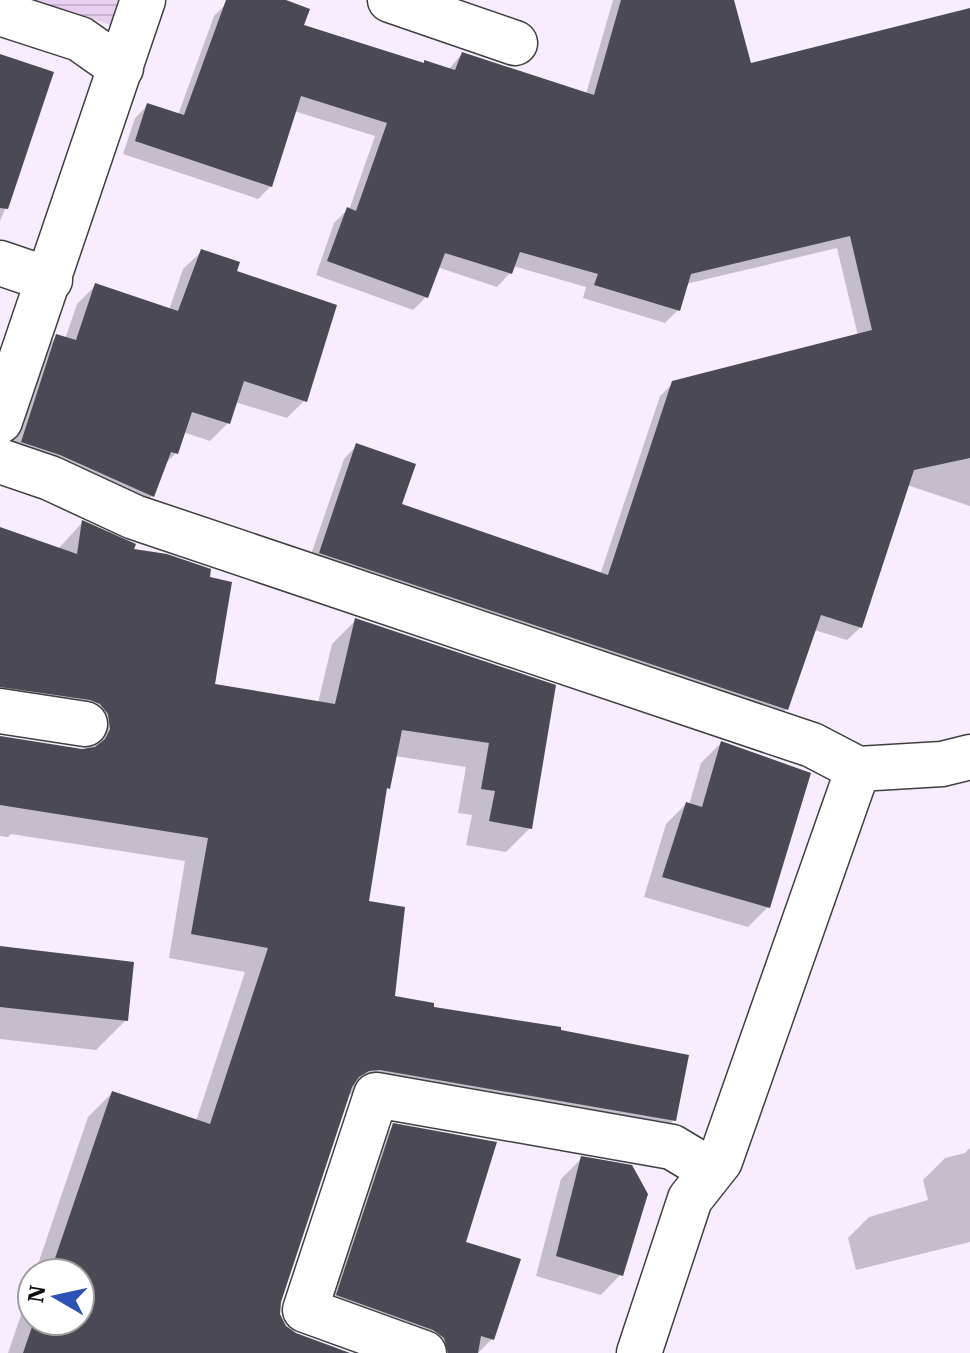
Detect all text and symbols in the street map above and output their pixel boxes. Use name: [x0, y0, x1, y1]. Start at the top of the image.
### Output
north arrow: [16, 1257, 96, 1337]
text: N: [20, 1283, 51, 1305]

